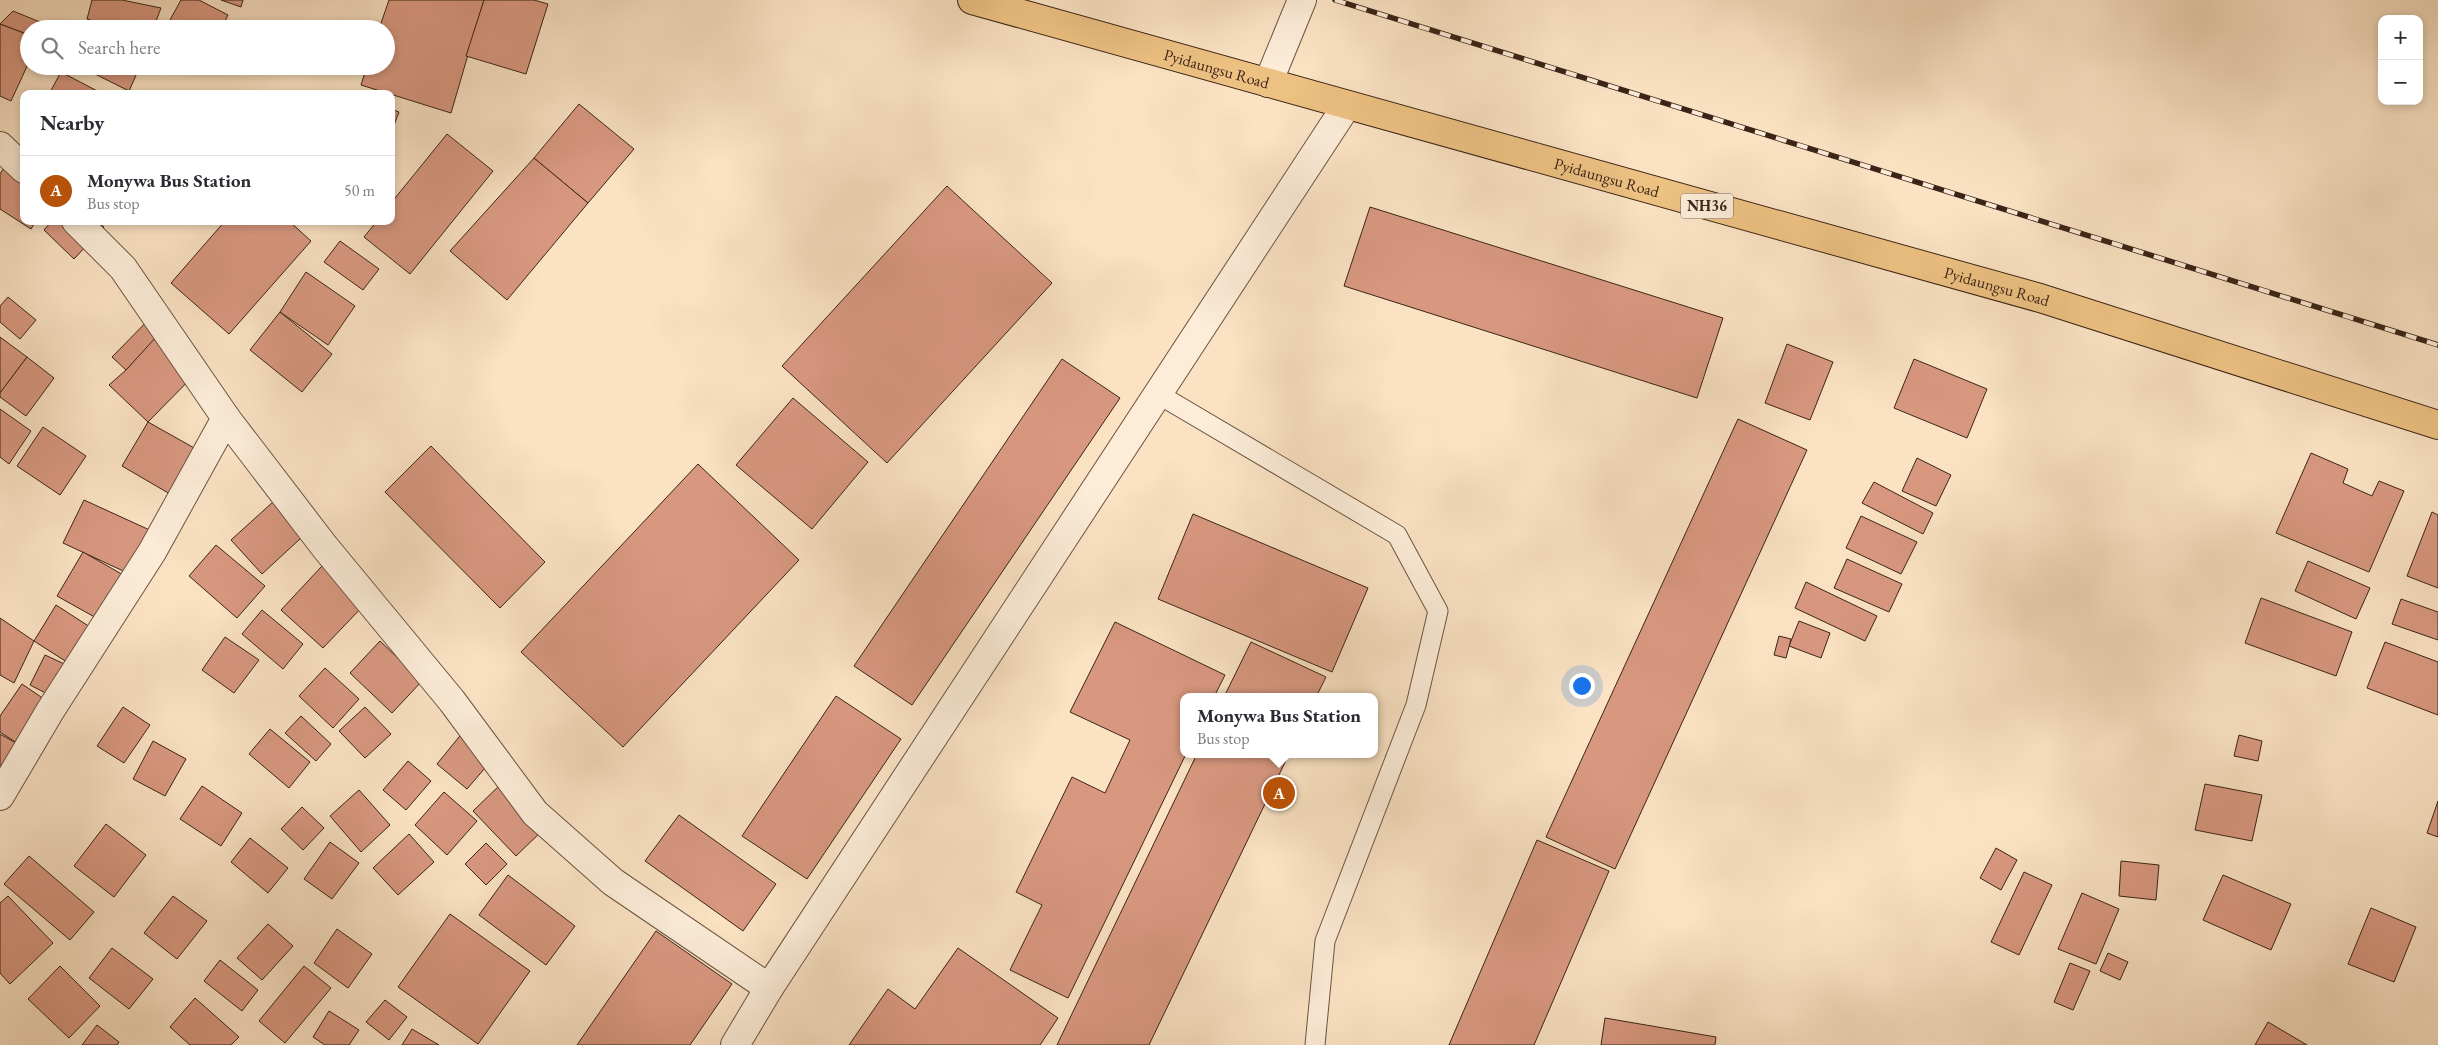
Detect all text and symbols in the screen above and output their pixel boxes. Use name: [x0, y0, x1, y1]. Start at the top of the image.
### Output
map controls: [2378, 15, 2423, 105]
button: +: [2378, 15, 2423, 60]
search box: [20, 20, 395, 75]
icon: search: [38, 34, 66, 62]
text: Search here: [78, 35, 160, 60]
street label: Pyidaungsu Road: [1161, 44, 1272, 94]
button: −: [2378, 60, 2423, 105]
text: Nearby: [40, 109, 104, 136]
street label: Pyidaungsu Road: [1552, 153, 1663, 203]
text: Monywa Bus Station: [87, 168, 251, 193]
text: A: [50, 180, 62, 201]
text: 50 m: [344, 180, 375, 201]
text: Bus stop: [87, 193, 140, 214]
road number: NH36: [1681, 194, 1733, 218]
street label: Pyidaungsu Road: [1942, 262, 2053, 312]
your location: [1569, 673, 1595, 699]
popup: [1180, 693, 1378, 758]
text: Monywa Bus Station: [1197, 703, 1361, 728]
text: Bus stop: [1197, 728, 1249, 749]
pin: A: [1263, 774, 1295, 812]

